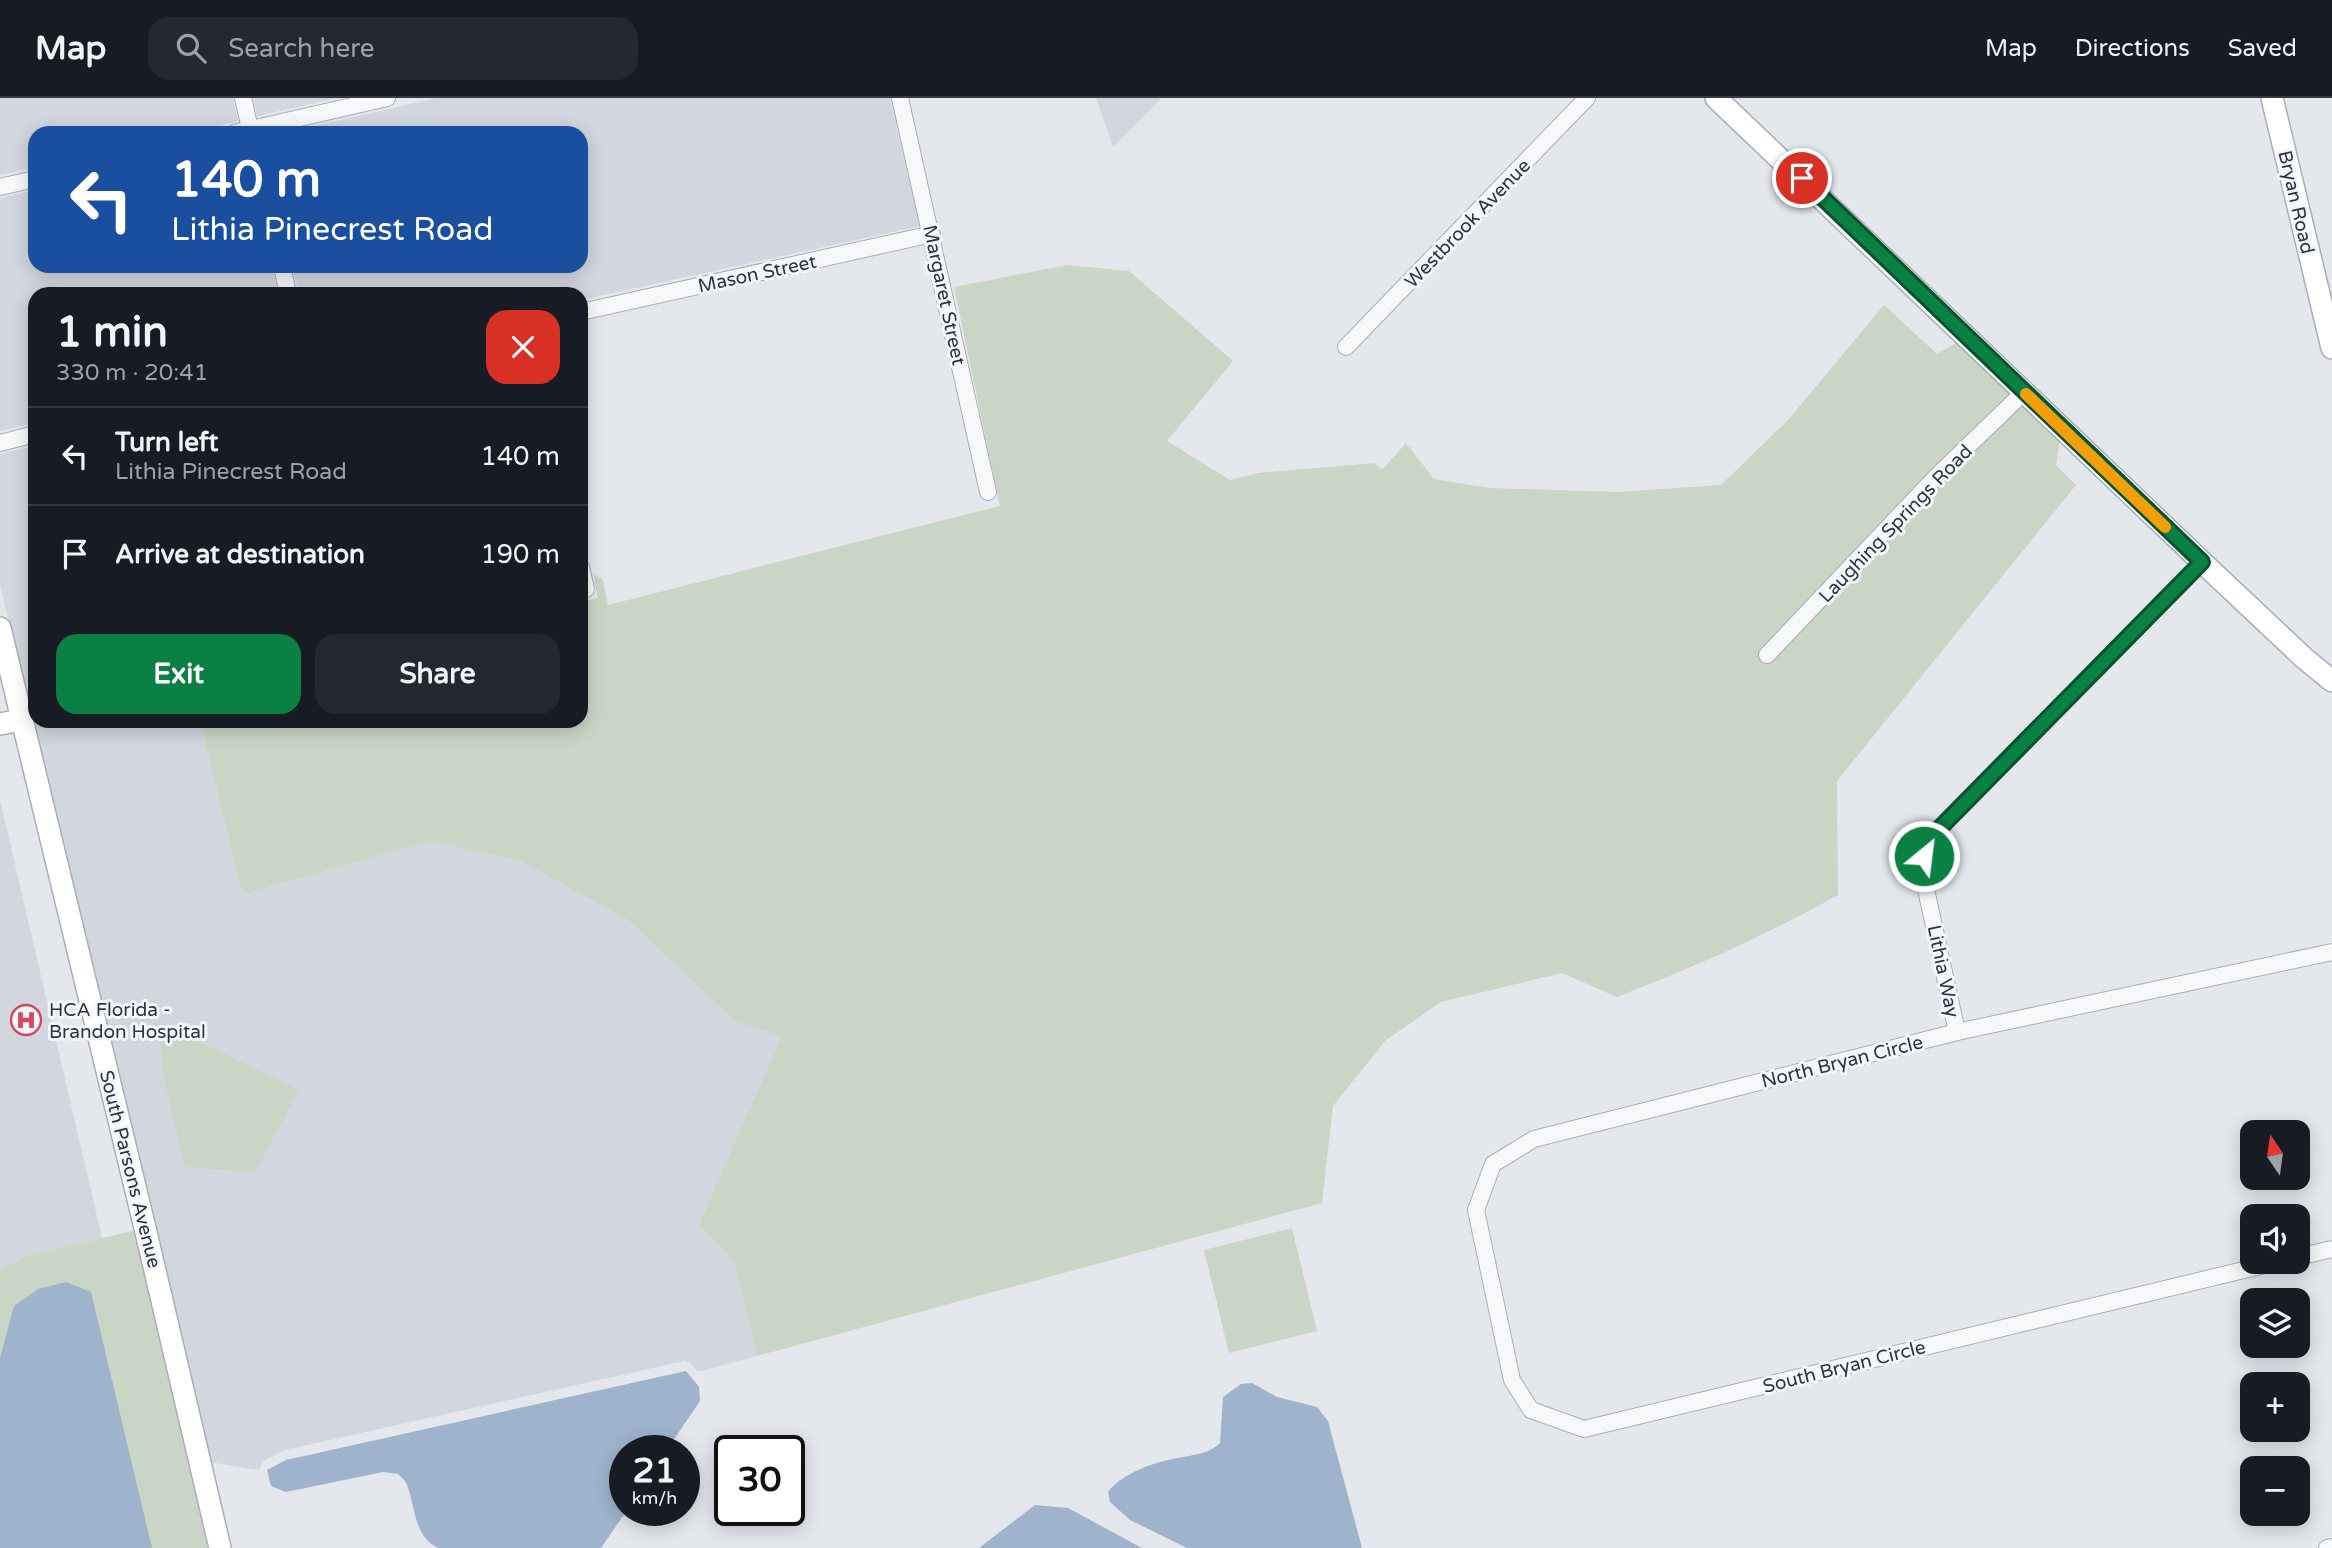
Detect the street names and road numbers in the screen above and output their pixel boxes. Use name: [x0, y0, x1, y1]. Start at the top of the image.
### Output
street label: Bryan Road: [2273, 148, 2319, 256]
street label: Westbrook Avenue: [1400, 155, 1535, 293]
street label: Margaret Street: [918, 223, 970, 367]
street label: Mason Street: [696, 251, 818, 297]
street label: Laughing Springs Road: [1815, 440, 1977, 607]
street label: Lithia Way: [1922, 923, 1964, 1019]
street label: North Bryan Circle: [1759, 1031, 1925, 1093]
street label: South Parsons Avenue: [95, 1068, 165, 1270]
street label: South Bryan Circle: [1761, 1336, 1928, 1398]

